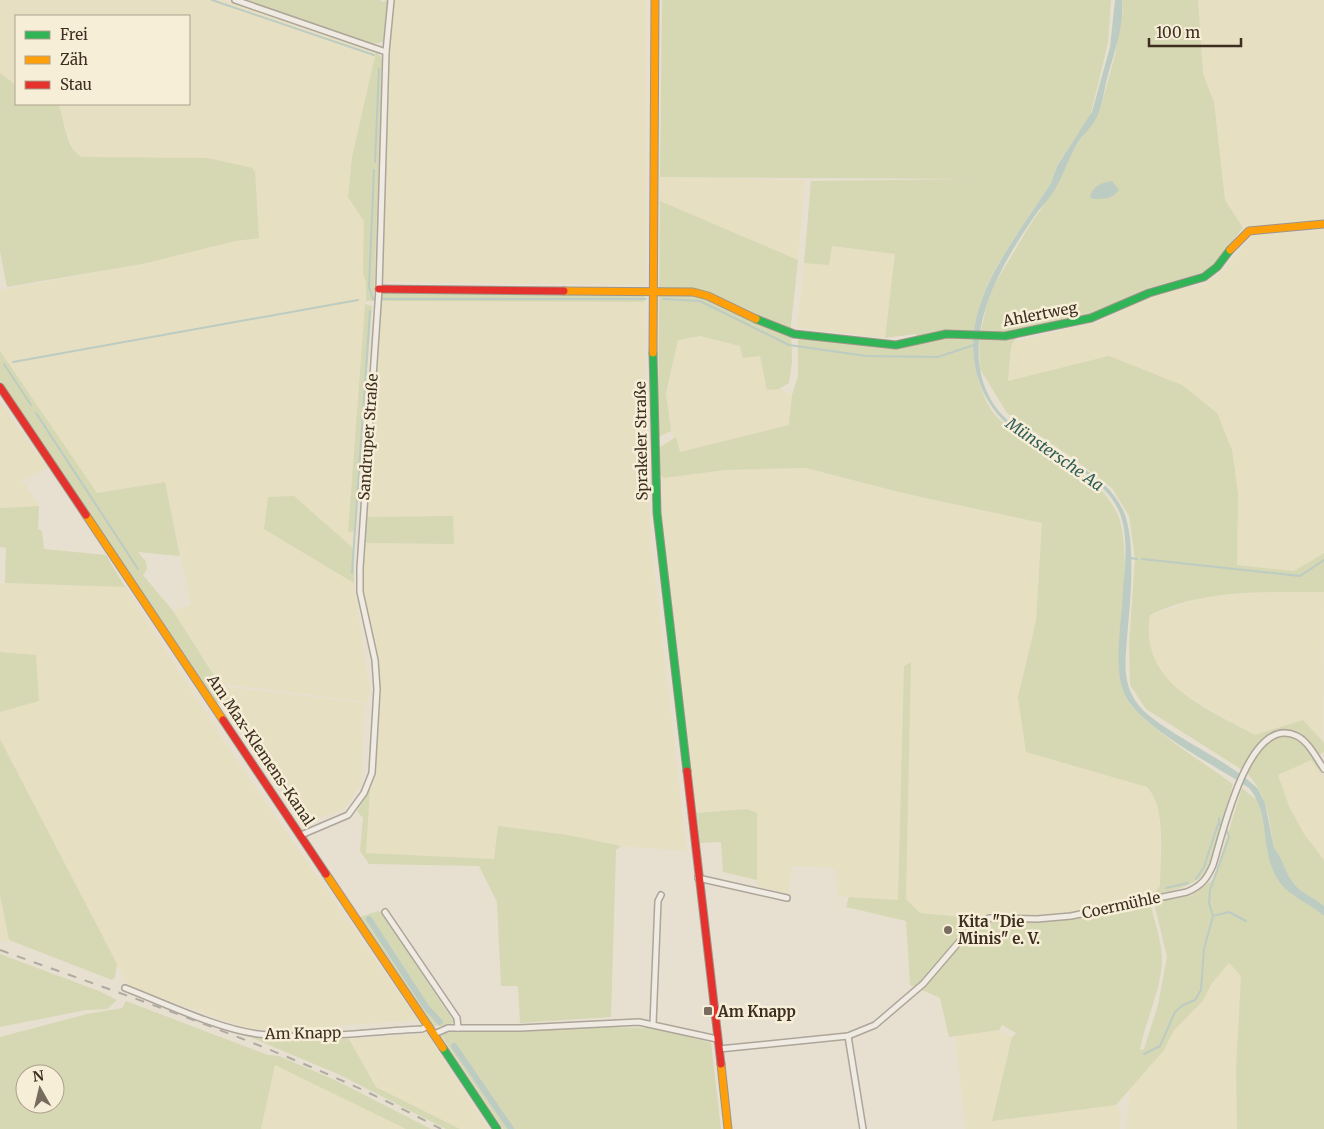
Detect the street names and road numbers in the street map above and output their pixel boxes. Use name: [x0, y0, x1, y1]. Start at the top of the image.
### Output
street label: Ahlertweg: [1000, 297, 1079, 331]
street label: Sandruper Straße: [354, 373, 382, 501]
street label: Sprakeler Straße: [630, 381, 652, 501]
street label: Am Max-Klemens-Kanal: [203, 670, 319, 829]
street label: Coermühle: [1080, 887, 1162, 923]
street label: Am Knapp: [264, 1023, 341, 1043]

